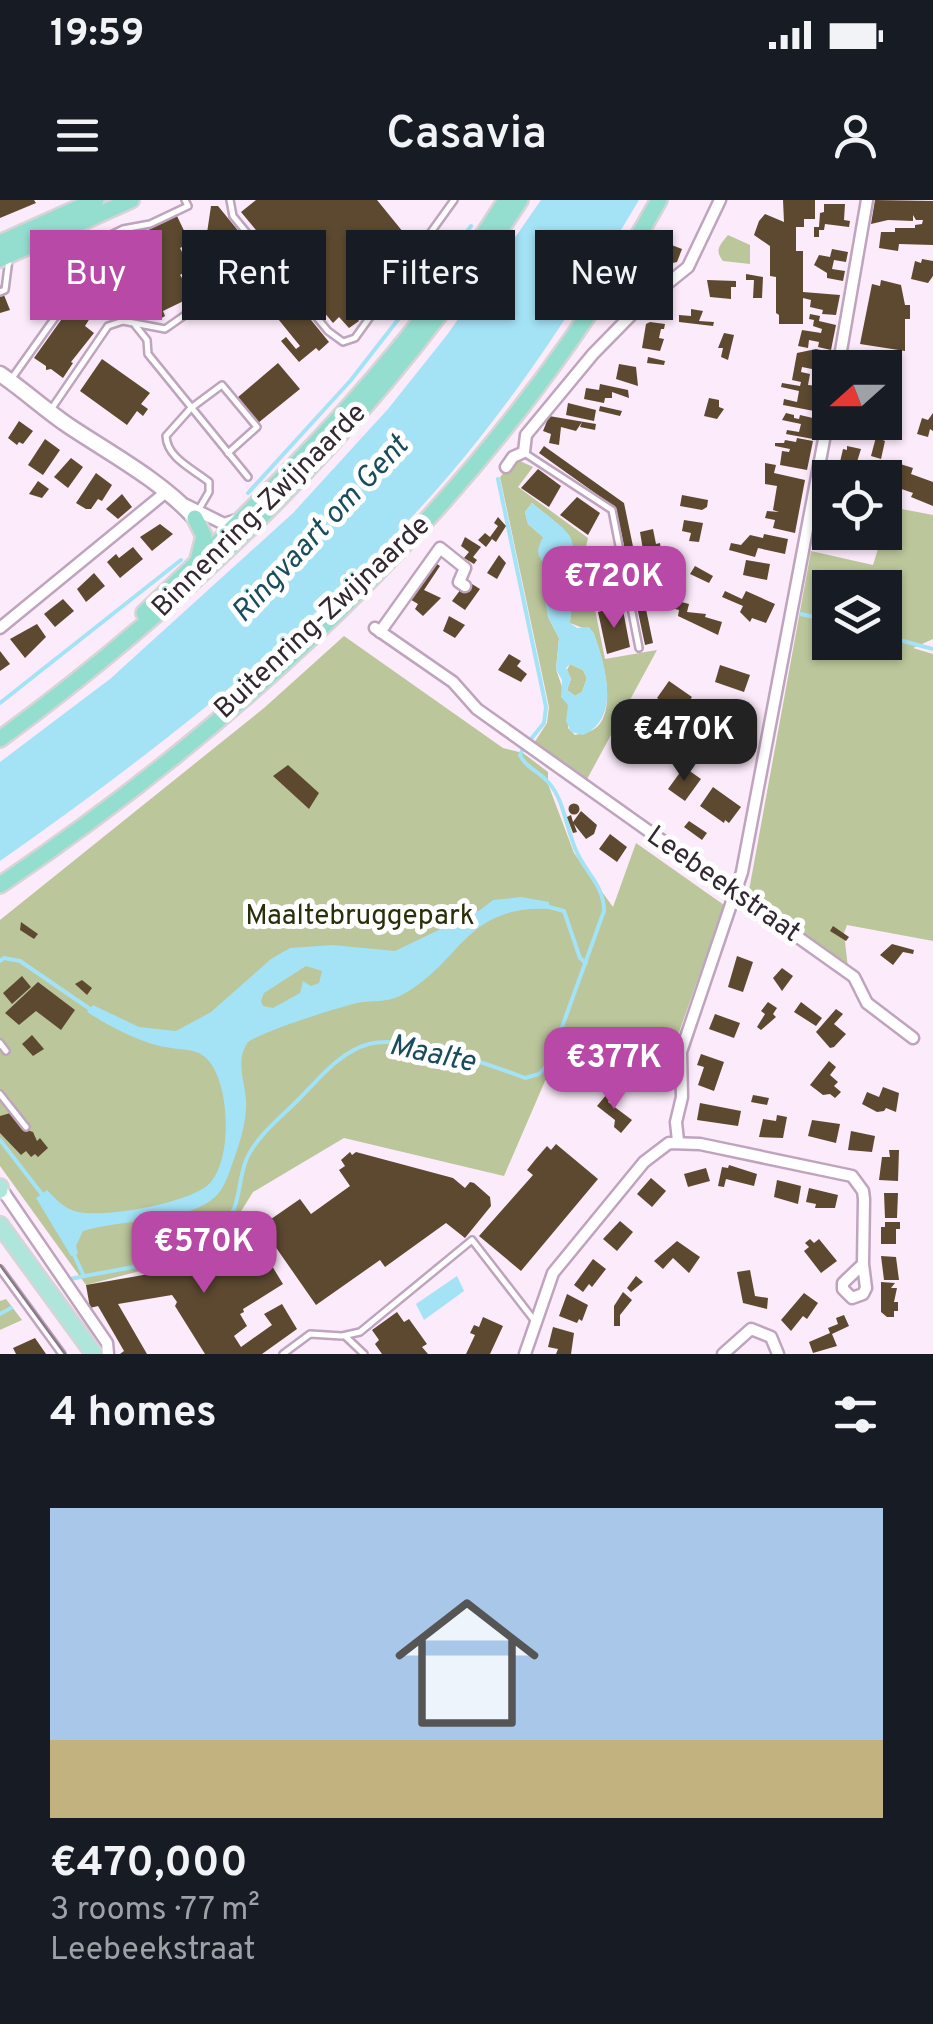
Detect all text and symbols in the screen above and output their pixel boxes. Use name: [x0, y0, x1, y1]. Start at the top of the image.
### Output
text: 19:59: [50, 11, 144, 60]
text: Casavia: [386, 107, 547, 164]
icon: menu: [50, 108, 105, 163]
icon: person: [828, 108, 883, 163]
chip: Buy: [30, 230, 162, 320]
chip: Rent: [182, 230, 326, 320]
chip: Filters: [346, 230, 515, 320]
chip: New: [535, 230, 673, 320]
north arrow: [812, 350, 902, 440]
map controls: [812, 350, 902, 660]
street label: Binnenring-Zwijnaarde: [145, 396, 375, 626]
water label: Ringvaart om Gent: [225, 428, 418, 631]
button: locate: [812, 460, 902, 550]
street label: Buitenring-Zwijnaarde: [207, 508, 439, 728]
pin: €720K: [544, 546, 684, 631]
text: €720K: [564, 558, 664, 598]
button: layers: [812, 570, 902, 660]
pin: €470K: [614, 699, 754, 784]
text: €470K: [633, 711, 735, 751]
street label: Leebeekstraat: [639, 819, 807, 951]
park label: Maaltebruggepark: [245, 899, 475, 935]
pin: €377K: [544, 1027, 684, 1112]
water label: Maalte: [386, 1028, 479, 1082]
text: €377K: [566, 1039, 662, 1079]
pin: €570K: [134, 1211, 274, 1296]
text: €570K: [154, 1223, 254, 1263]
icon: filters: [828, 1387, 883, 1442]
text: 4 homes: [50, 1388, 217, 1441]
icon: home: [377, 1573, 557, 1753]
text: €470,000: [50, 1838, 248, 1891]
text: 3 rooms · 77 m²: [50, 1891, 260, 1931]
text: Leebeekstraat: [50, 1931, 256, 1971]

